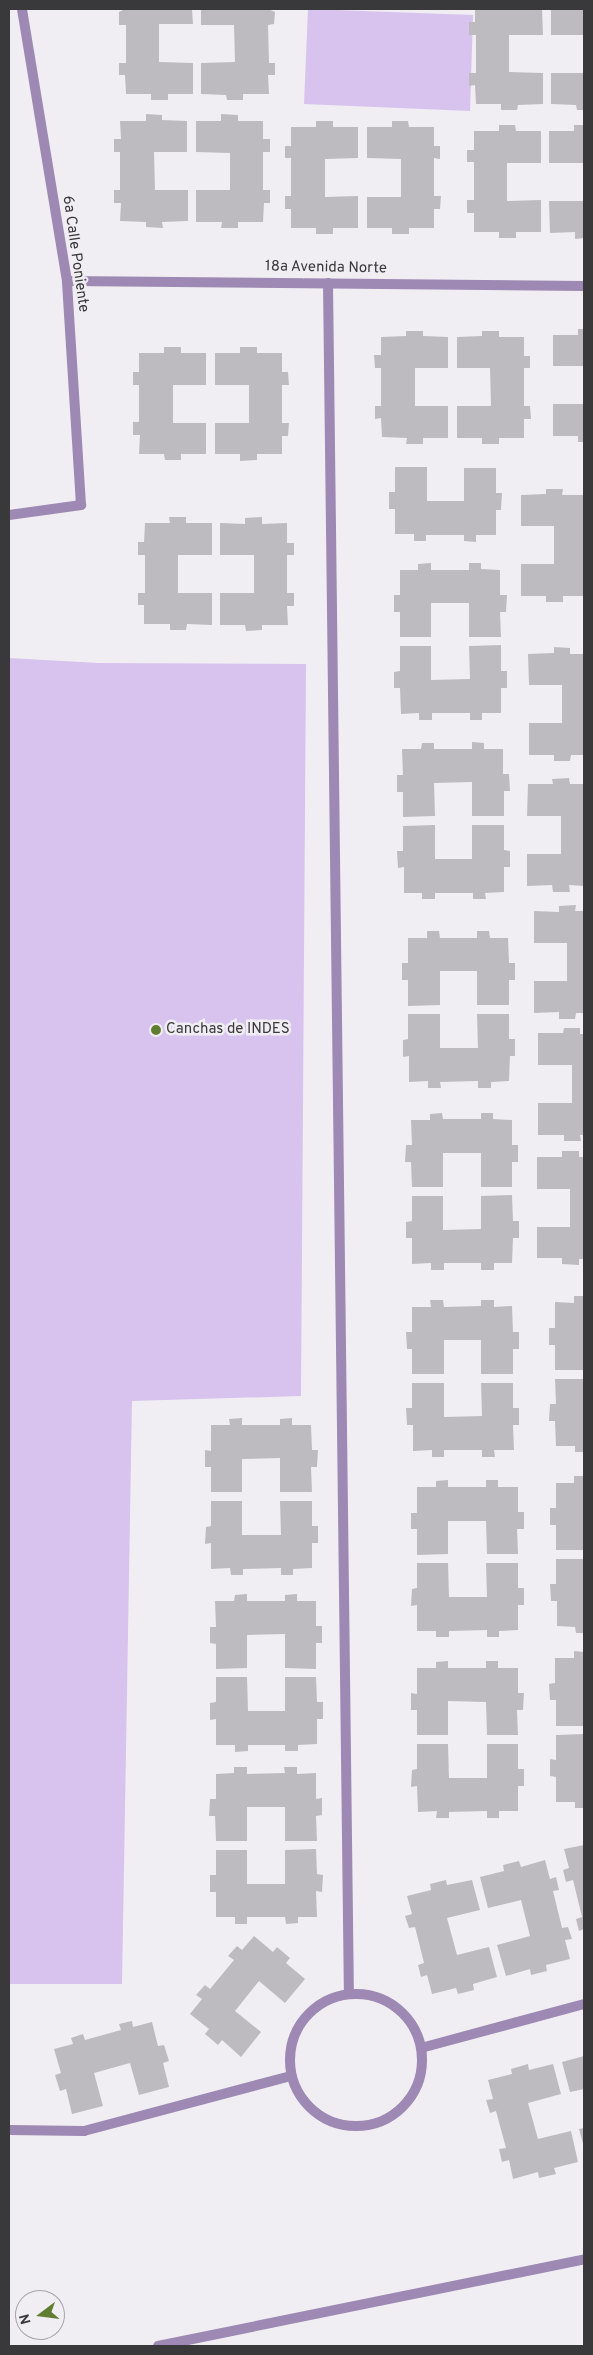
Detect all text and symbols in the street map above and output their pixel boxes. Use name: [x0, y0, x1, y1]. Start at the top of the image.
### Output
street label: 6a Calle Poniente: [58, 195, 92, 313]
street label: 18a Avenida Norte: [265, 258, 387, 278]
place label: Canchas de INDES: [166, 1021, 290, 1039]
marker: Canchas de INDES: [150, 1024, 162, 1036]
north arrow: [15, 2290, 65, 2340]
text: N: [16, 2312, 36, 2326]

